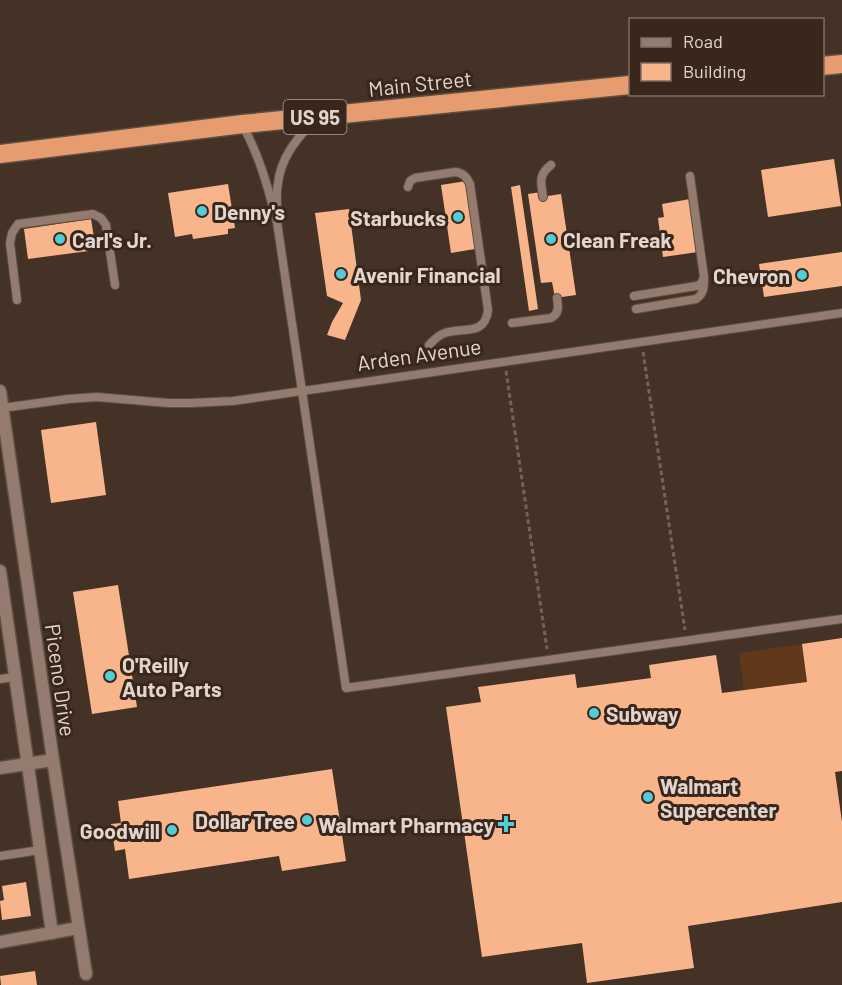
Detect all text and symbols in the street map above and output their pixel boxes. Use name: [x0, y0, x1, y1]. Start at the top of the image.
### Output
legend: [629, 18, 824, 96]
text: Road: [683, 30, 723, 52]
text: Building: [683, 60, 746, 82]
street label: Main Street: [367, 65, 473, 101]
road number: US 95: [284, 100, 346, 134]
place label: Denny's: [214, 199, 285, 224]
marker: Denny's: [195, 204, 209, 218]
place label: Starbucks: [350, 205, 446, 230]
marker: Starbucks: [451, 210, 465, 224]
place label: Carl's Jr.: [72, 227, 152, 252]
place label: Clean Freak: [563, 227, 672, 252]
marker: Carl's Jr.: [53, 232, 67, 246]
marker: Clean Freak: [544, 232, 558, 246]
place label: Avenir Financial: [353, 262, 501, 287]
place label: Chevron: [713, 263, 790, 288]
marker: Avenir Financial: [334, 267, 348, 281]
marker: Chevron: [795, 268, 809, 282]
street label: Arden Avenue: [355, 333, 483, 375]
street label: Piceno Drive: [41, 622, 81, 738]
place label: O'Reilly Auto Parts: [122, 652, 221, 701]
marker: O'Reilly Auto Parts: [103, 669, 117, 683]
place label: Subway: [606, 701, 679, 726]
marker: Subway: [587, 706, 601, 720]
place label: Walmart Supercenter: [660, 773, 777, 822]
marker: Walmart Supercenter: [641, 790, 655, 804]
place label: Dollar Tree: [195, 808, 295, 833]
place label: Walmart Pharmacy: [318, 812, 494, 837]
marker: Dollar Tree: [300, 813, 314, 827]
marker: Walmart Pharmacy: [499, 817, 513, 831]
place label: Goodwill: [80, 818, 160, 843]
marker: Goodwill: [165, 823, 179, 837]

